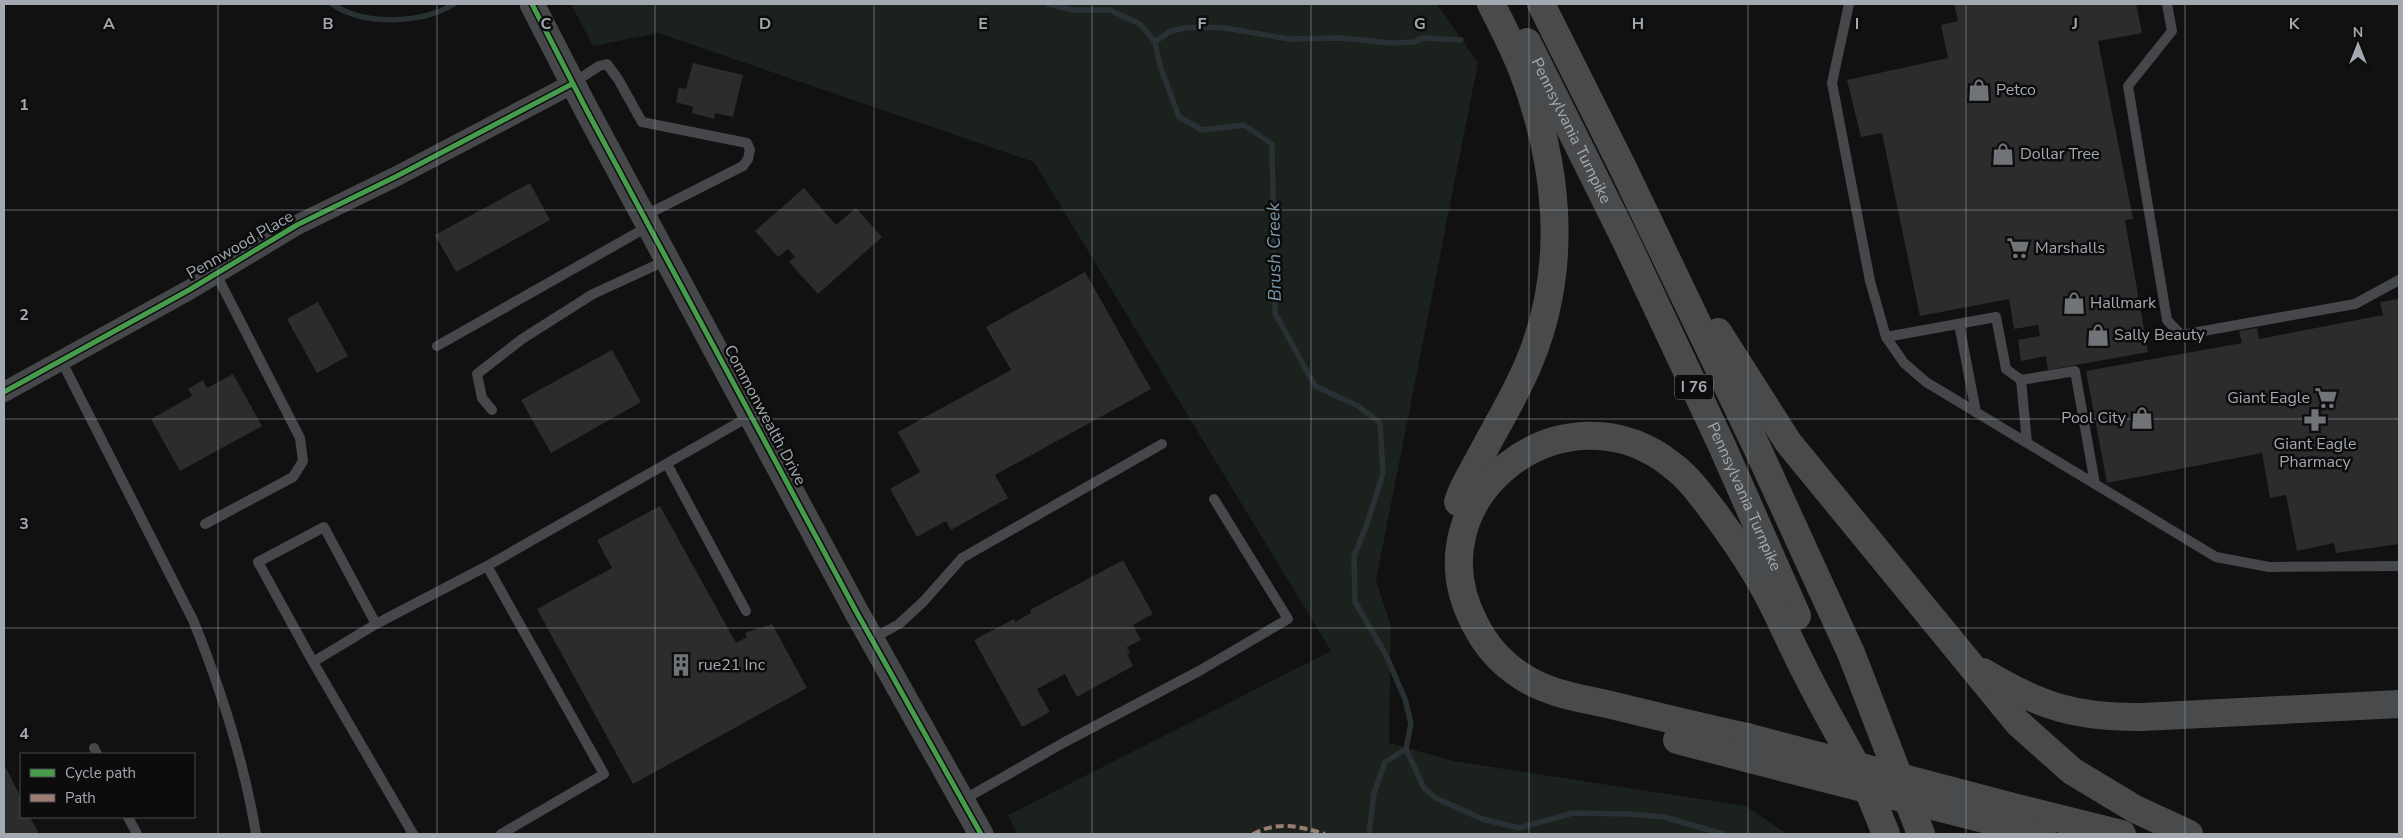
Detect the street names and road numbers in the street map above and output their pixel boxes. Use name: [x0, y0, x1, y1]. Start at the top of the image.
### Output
street label: Pennsylvania Turnpike: [1526, 54, 1617, 207]
street label: Pennwood Place: [183, 205, 297, 285]
street label: Commonwealth Drive: [719, 341, 811, 489]
road number: I 76: [1675, 374, 1713, 400]
street label: Pennsylvania Turnpike: [1702, 419, 1787, 575]

